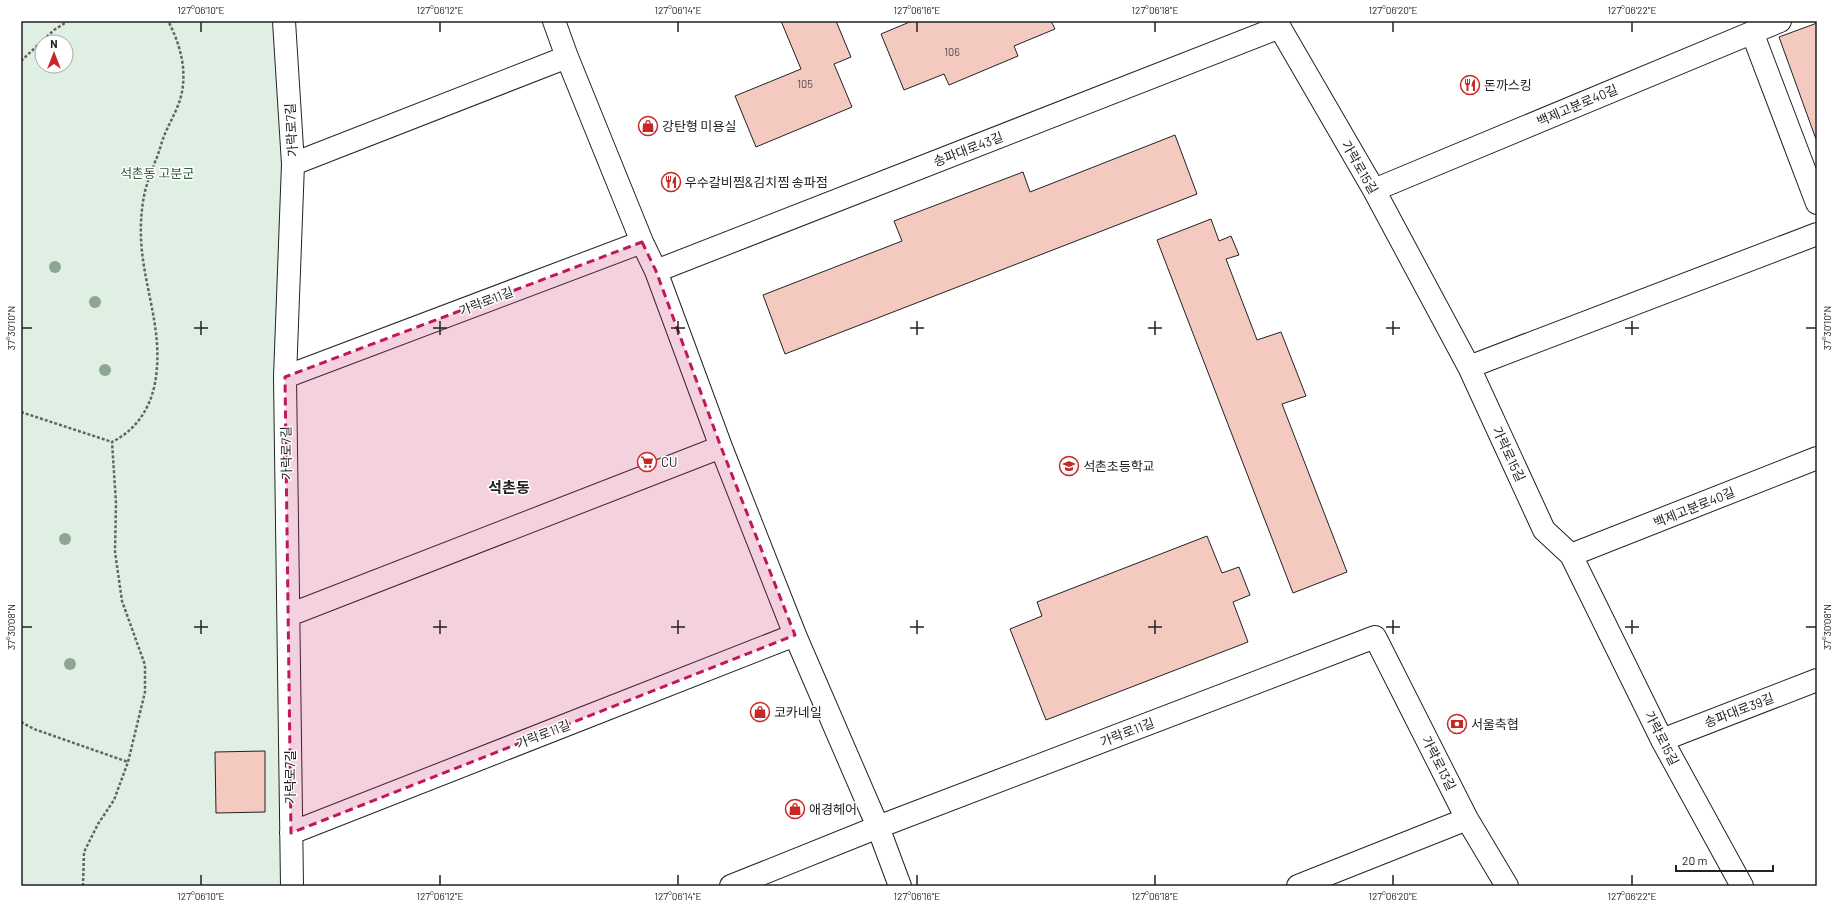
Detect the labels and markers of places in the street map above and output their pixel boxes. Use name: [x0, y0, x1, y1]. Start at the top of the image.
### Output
restaurant icon: 돈까스킹: [1459, 74, 1481, 96]
place label: 돈까스킹: [1484, 77, 1532, 93]
shop icon: 강탄형 미용실: [637, 115, 659, 137]
place label: 강탄형 미용실: [662, 118, 736, 134]
restaurant icon: 우수갈비찜&김치찜 송파점: [660, 171, 682, 193]
place label: 우수갈비찜&김치찜 송파점: [685, 174, 828, 190]
supermarket icon: CU: [636, 451, 658, 473]
place label: CU: [661, 454, 677, 470]
school or university icon: 석촌초등학교: [1058, 455, 1080, 477]
place label: 석촌초등학교: [1083, 458, 1155, 474]
shop icon: 코카네일: [749, 701, 771, 723]
place label: 코카네일: [774, 704, 822, 720]
bank icon: 서울축협: [1446, 713, 1468, 735]
place label: 서울축협: [1471, 716, 1519, 732]
shop icon: 애경헤어: [784, 798, 806, 820]
place label: 애경헤어: [809, 801, 857, 817]

